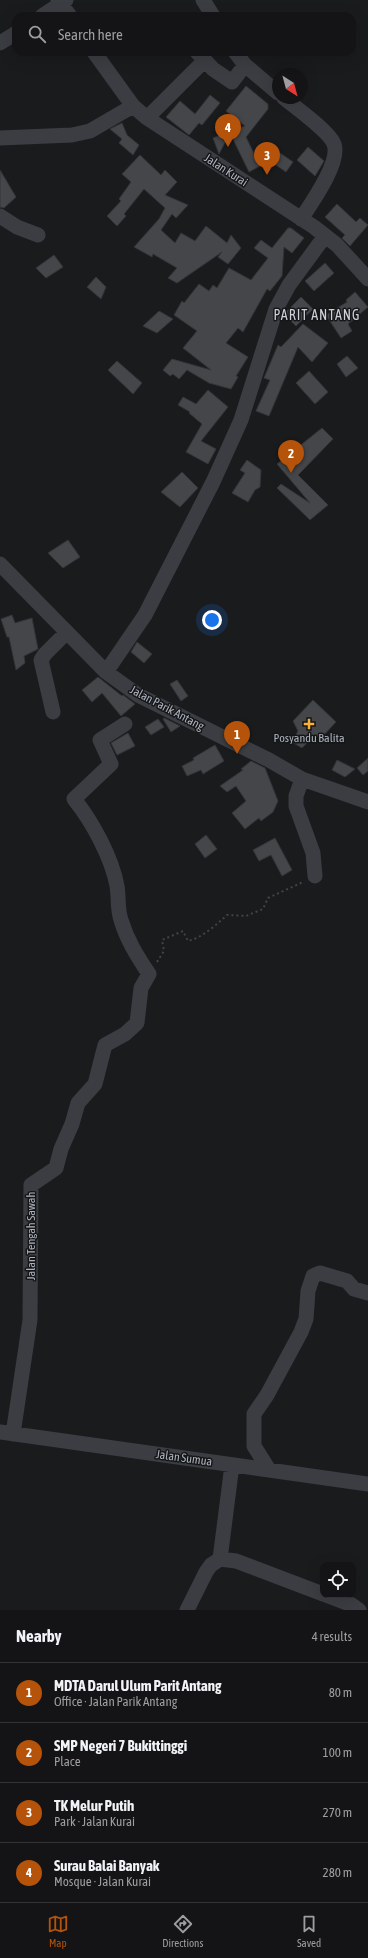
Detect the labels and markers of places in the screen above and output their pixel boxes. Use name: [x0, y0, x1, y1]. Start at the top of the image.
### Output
pin: 4: [215, 114, 241, 147]
pin: 3: [254, 142, 280, 175]
pin: 2: [278, 440, 304, 473]
marker: Posyandu Balita: [303, 718, 315, 730]
pin: 1: [224, 721, 250, 754]
place label: Posyandu Balita: [273, 731, 345, 745]

